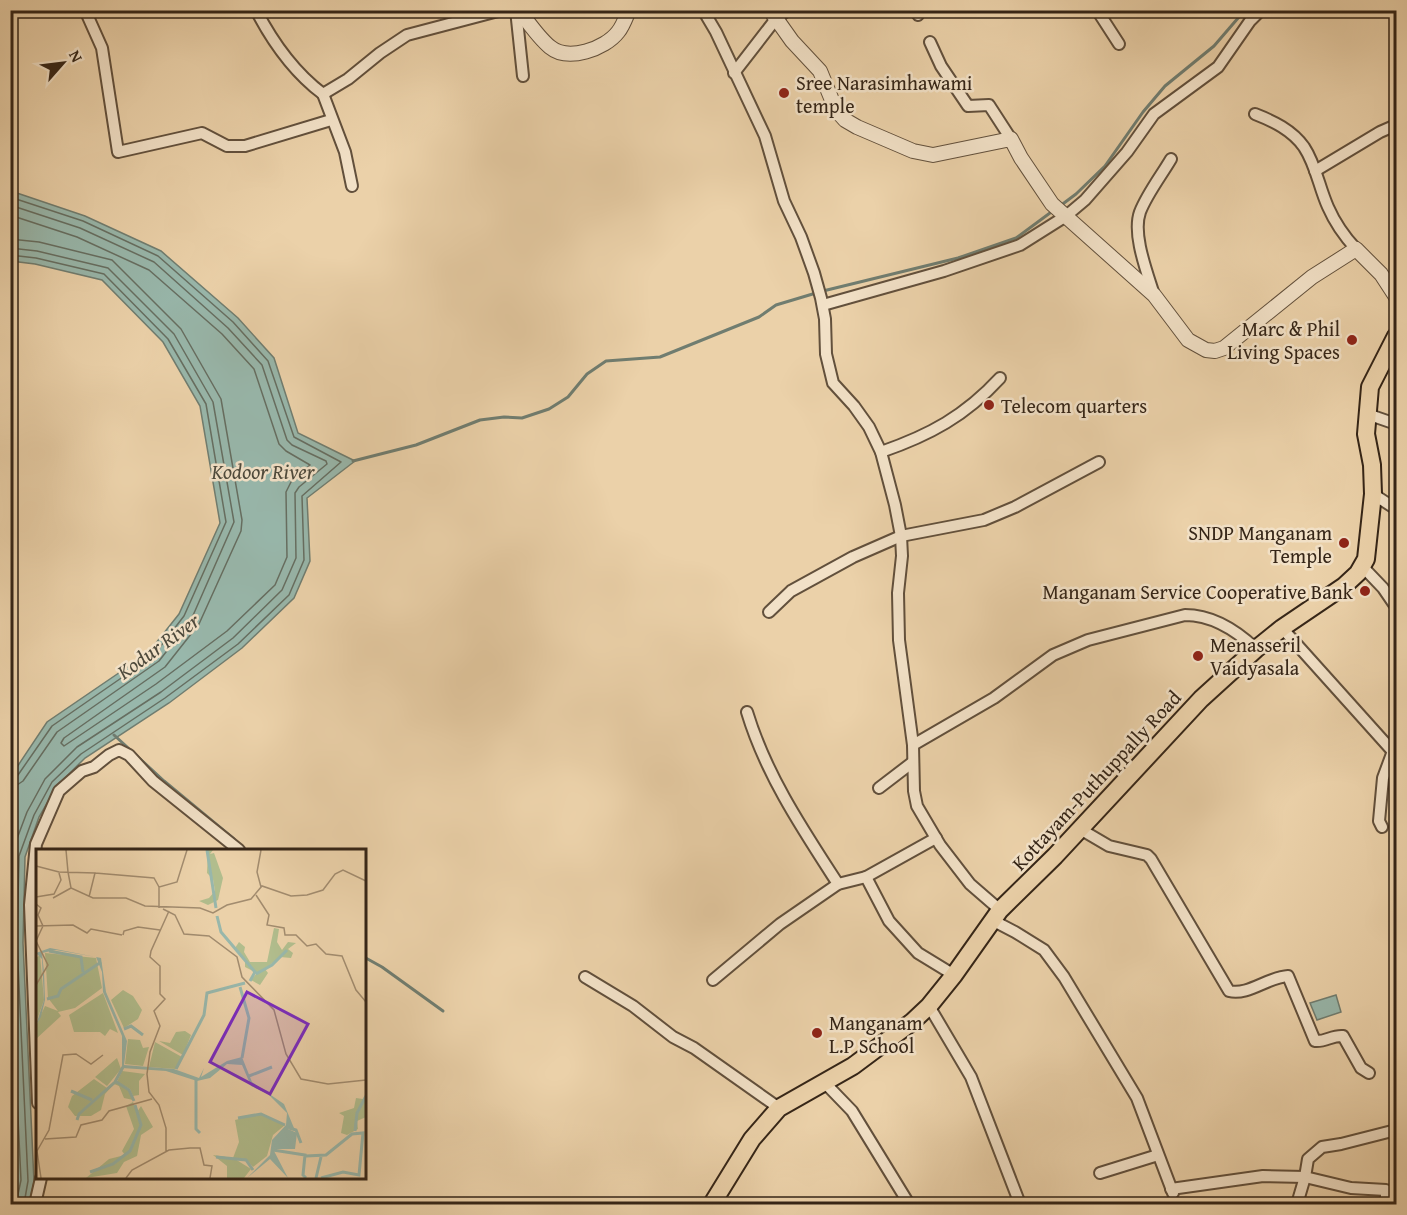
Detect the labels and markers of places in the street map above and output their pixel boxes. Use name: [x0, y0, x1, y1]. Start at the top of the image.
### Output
place label: Sree Narasimhawami temple: [796, 68, 973, 120]
marker: Sree Narasimhawami temple: [777, 86, 791, 100]
place label: Marc & Phil Living Spaces: [1227, 314, 1340, 366]
marker: Marc & Phil Living Spaces: [1345, 333, 1359, 347]
place label: Telecom quarters: [1001, 391, 1147, 420]
marker: Telecom quarters: [982, 398, 996, 412]
place label: SNDP Manganam Temple: [1188, 518, 1333, 570]
marker: SNDP Manganam Temple: [1337, 536, 1351, 550]
place label: Manganam Service Cooperative Bank: [1042, 577, 1354, 606]
marker: Manganam Service Cooperative Bank: [1358, 584, 1372, 598]
place label: Menasseril Vaidyasala: [1210, 630, 1302, 682]
marker: Menasseril Vaidyasala: [1191, 649, 1205, 663]
place label: Manganam L.P School: [829, 1008, 923, 1060]
marker: Manganam L.P School: [810, 1026, 824, 1040]

